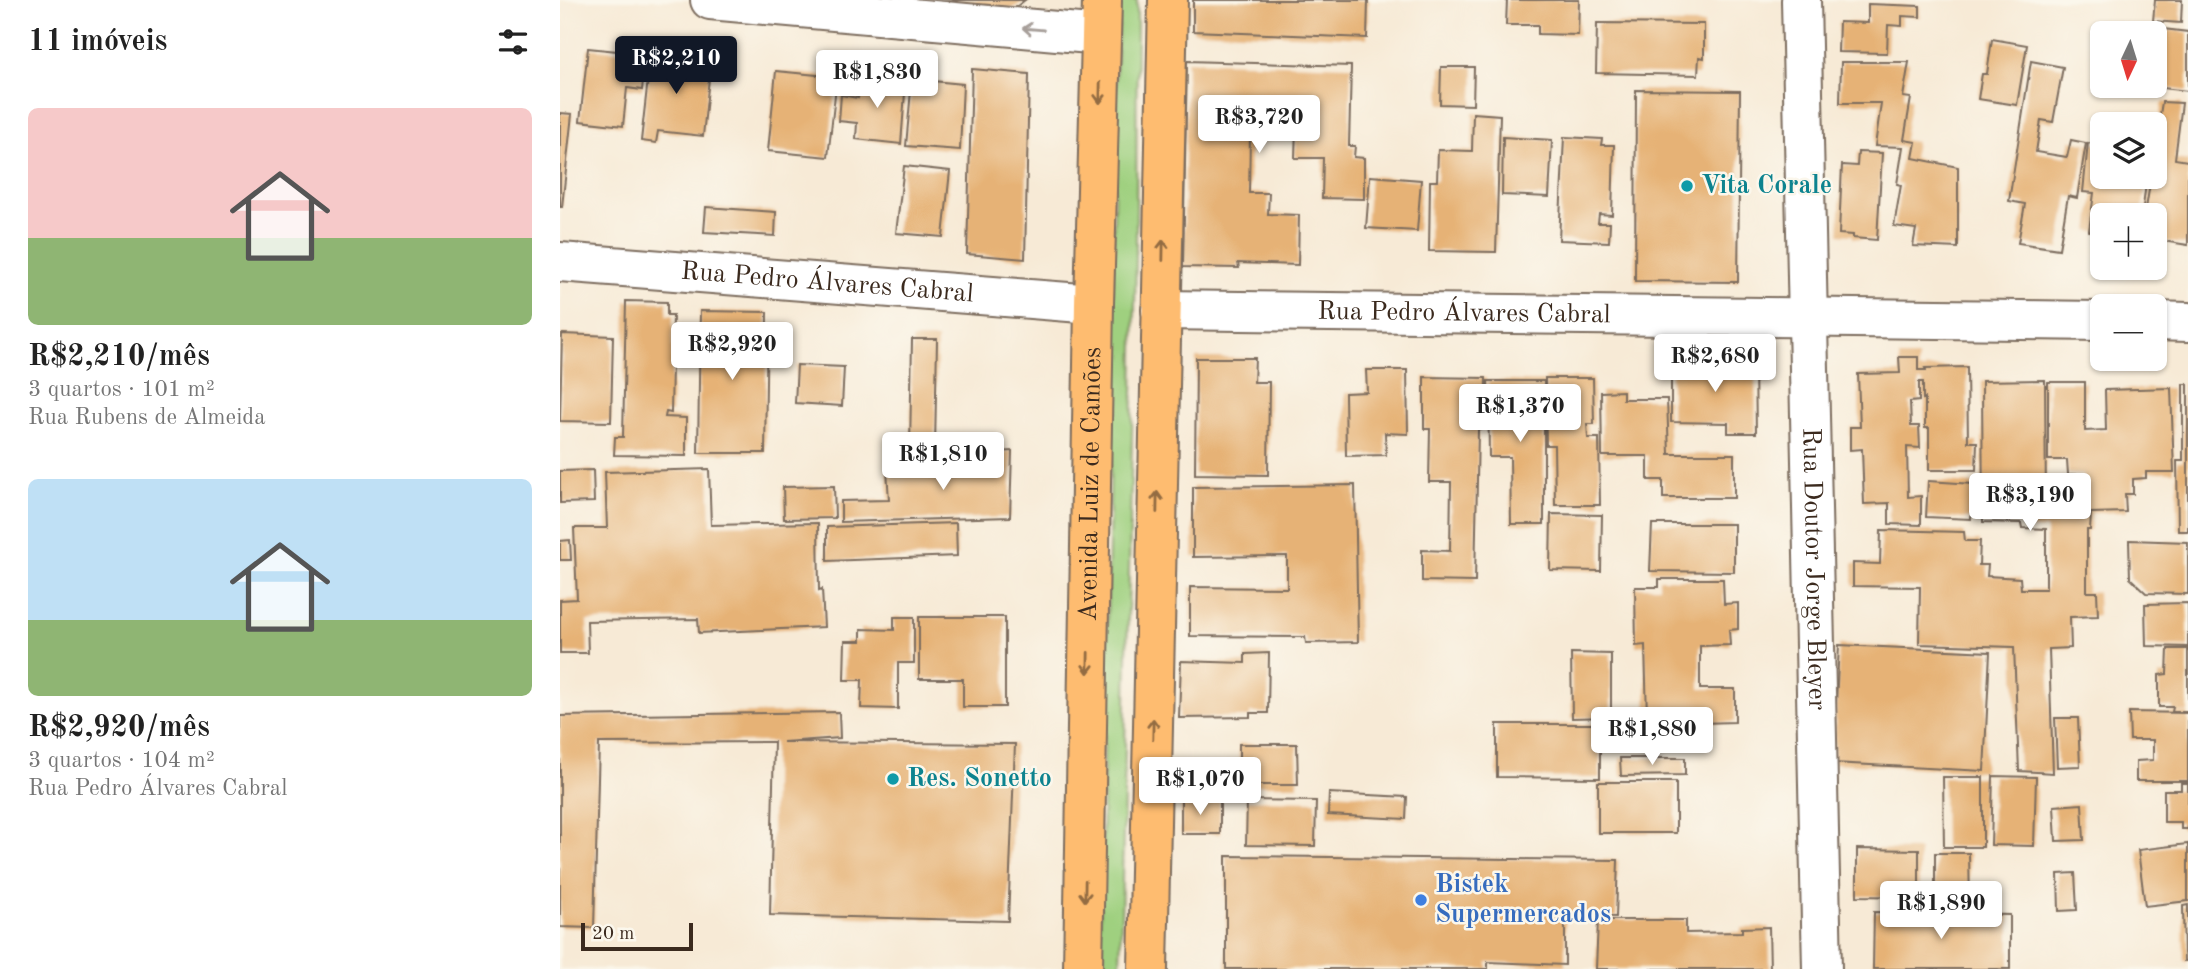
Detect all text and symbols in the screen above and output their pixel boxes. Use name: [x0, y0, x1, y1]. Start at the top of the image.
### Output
north arrow: [2090, 21, 2166, 98]
map controls: [2090, 21, 2167, 371]
one-way arrow: [1023, 22, 1045, 35]
icon: filters: [494, 23, 532, 61]
text: 11 imóveis: [28, 27, 167, 57]
pin: R$2,210: [611, 36, 741, 96]
text: R$2,210: [631, 47, 721, 70]
pin: R$1,830: [812, 50, 942, 110]
text: R$1,830: [832, 61, 922, 84]
one-way arrow: [1093, 81, 1107, 104]
pin: R$3,720: [1194, 96, 1324, 155]
text: R$3,720: [1214, 106, 1304, 129]
button: layers: [2090, 112, 2167, 189]
icon: home: [217, 153, 343, 279]
place label: Vita Corale: [1701, 173, 1832, 199]
marker: Vita Corale: [1679, 178, 1695, 194]
button: +: [2090, 203, 2167, 280]
one-way arrow: [1156, 239, 1169, 262]
street label: Rua Pedro Álvares Cabral: [680, 259, 974, 307]
button: −: [2090, 294, 2167, 371]
street label: Rua Pedro Álvares Cabral: [1317, 296, 1611, 328]
pin: R$2,920: [667, 322, 797, 382]
text: R$2,920: [687, 333, 777, 356]
pin: R$2,680: [1650, 334, 1780, 394]
text: R$2,210/mês: [28, 342, 210, 372]
text: R$2,680: [1670, 345, 1760, 368]
street label: Avenida Luiz de Camões: [1076, 347, 1106, 622]
text: 3 quartos · 101 m²: [28, 378, 215, 401]
pin: R$1,370: [1455, 384, 1585, 444]
text: R$1,370: [1475, 395, 1565, 418]
text: Rua Rubens de Almeida: [28, 406, 266, 429]
street label: Rua Doutor Jorge Bleyer: [1797, 427, 1829, 711]
pin: R$1,810: [878, 433, 1008, 492]
text: R$1,810: [898, 443, 988, 466]
pin: R$3,190: [1965, 474, 2095, 533]
text: R$3,190: [1985, 484, 2075, 507]
one-way arrow: [1151, 491, 1164, 514]
icon: home: [217, 524, 343, 650]
one-way arrow: [1081, 651, 1095, 674]
pin: R$1,880: [1587, 708, 1717, 767]
text: R$2,920/mês: [28, 713, 210, 743]
one-way arrow: [1146, 718, 1159, 741]
text: R$1,880: [1607, 718, 1697, 741]
text: 3 quartos · 104 m²: [28, 749, 215, 772]
pin: R$1,070: [1135, 758, 1265, 817]
place label: Res. Sonetto: [907, 766, 1052, 792]
text: R$1,070: [1155, 768, 1245, 791]
marker: Res. Sonetto: [885, 771, 901, 787]
text: Rua Pedro Álvares Cabral: [28, 777, 287, 800]
place label: Bistek Supermercados: [1435, 872, 1611, 928]
one-way arrow: [1078, 879, 1091, 902]
pin: R$1,890: [1876, 881, 2006, 941]
marker: Bistek Supermercados: [1413, 892, 1429, 908]
text: R$1,890: [1896, 892, 1986, 915]
scale bar: [581, 920, 693, 952]
text: 20 m: [592, 925, 634, 944]

